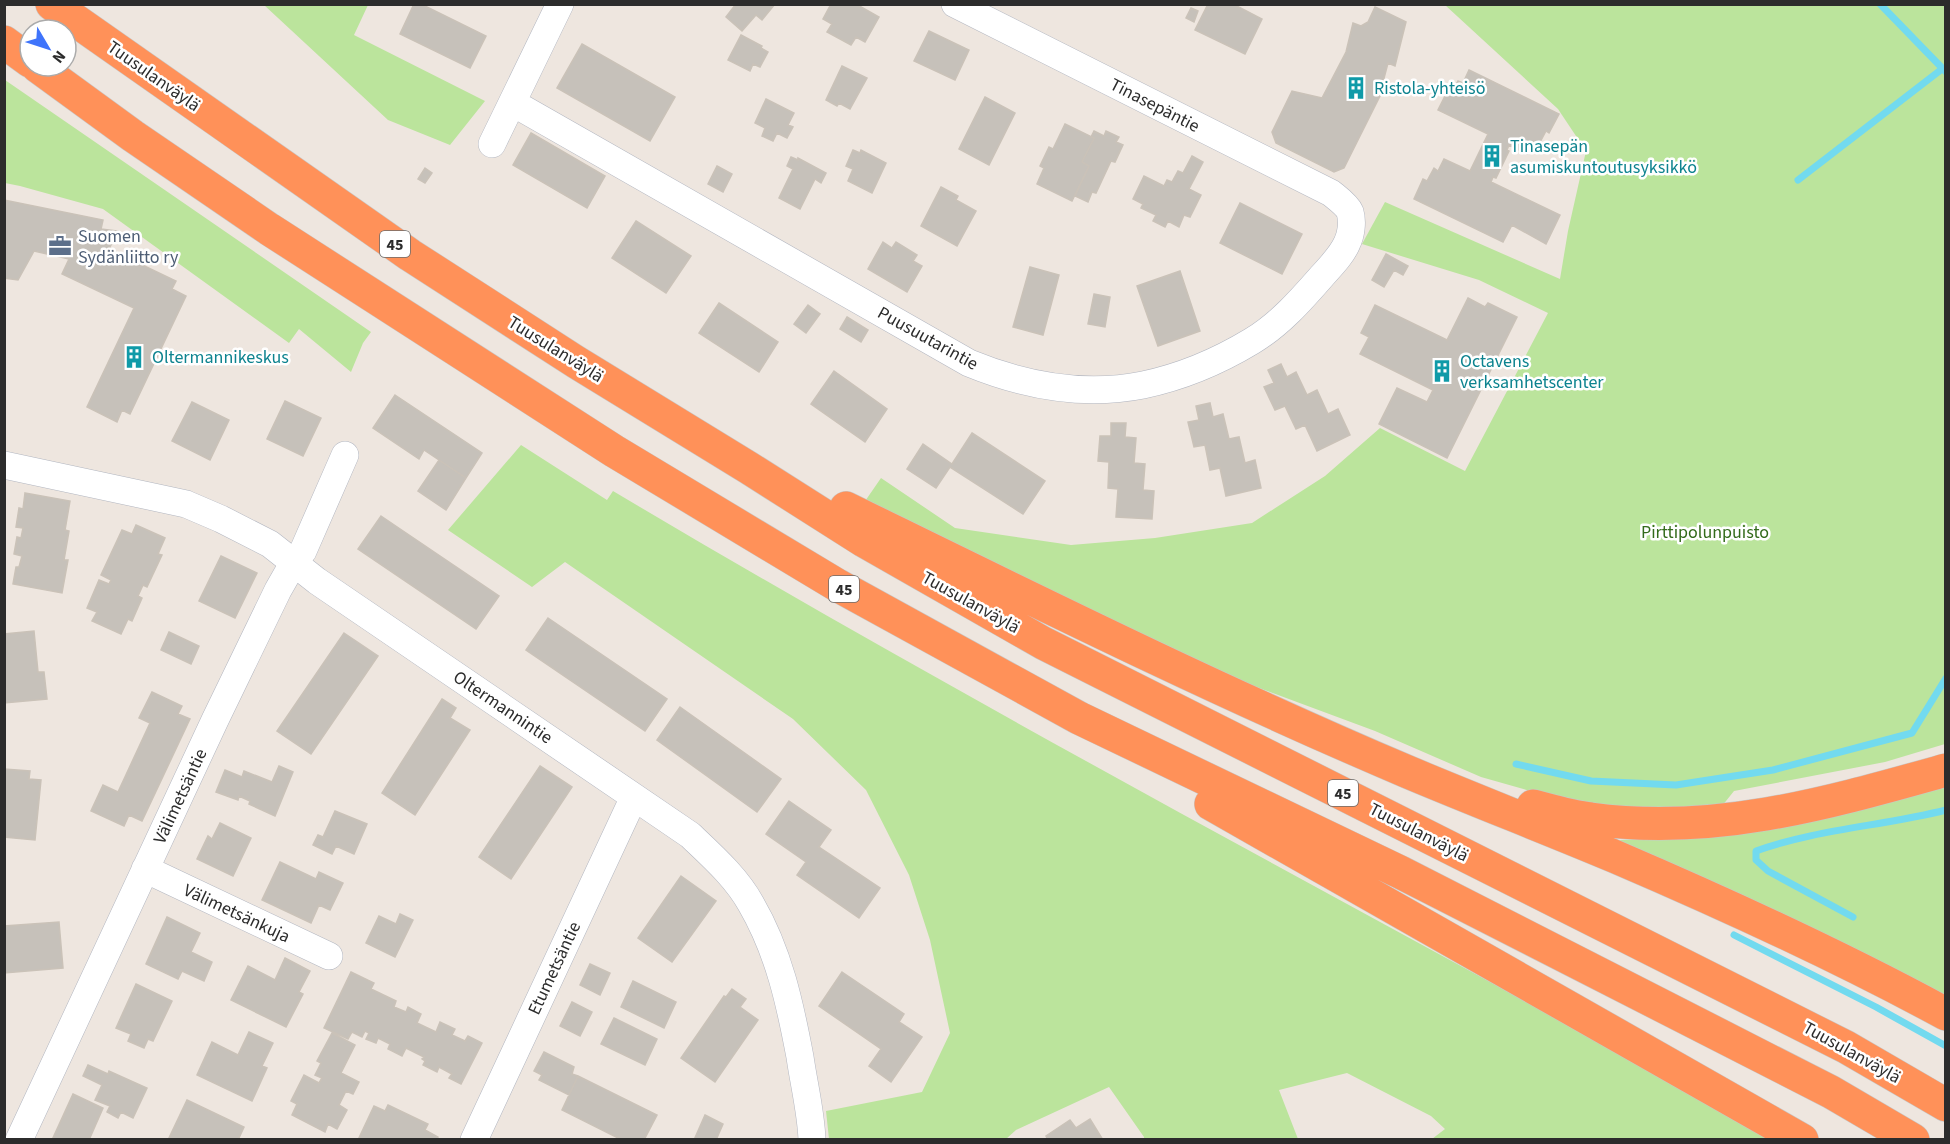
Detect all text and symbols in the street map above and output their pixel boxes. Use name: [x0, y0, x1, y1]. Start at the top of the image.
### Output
north arrow: [18, 18, 78, 78]
street label: Tuusulanväylä: [102, 35, 205, 118]
text: N: [47, 46, 71, 68]
street label: Tinasepäntie: [1106, 72, 1204, 139]
building icon: Ristola-yhteisö: [1343, 75, 1369, 101]
place label: Ristola-yhteisö: [1374, 76, 1485, 101]
place label: Tinasepän asumiskuntoutusyksikkö: [1510, 134, 1697, 180]
building icon: Tinasepän asumiskuntoutusyksikkö: [1479, 143, 1505, 169]
place label: Suomen Sydänliitto ry: [78, 224, 179, 270]
road number: 45: [380, 231, 410, 257]
office icon: Suomen Sydänliitto ry: [47, 233, 73, 259]
street label: Puusuutarintie: [873, 300, 983, 376]
street label: Tuusulanväylä: [503, 310, 608, 389]
building icon: Oltermannikeskus: [121, 344, 147, 370]
place label: Oltermannikeskus: [152, 345, 289, 370]
place label: Octavens verksamhetscenter: [1460, 349, 1604, 395]
building icon: Octavens verksamhetscenter: [1429, 358, 1455, 384]
park label: Pirttipolunpuisto: [1641, 520, 1769, 545]
street label: Tuusulanväylä: [917, 565, 1024, 640]
road number: 45: [829, 576, 859, 602]
street label: Oltermannintie: [448, 665, 557, 750]
street label: Välimetsäntie: [147, 744, 213, 848]
road number: 45: [1328, 780, 1358, 806]
street label: Tuusulanväylä: [1365, 797, 1473, 868]
street label: Välimetsänkuja: [179, 878, 294, 949]
street label: Etumetsäntie: [522, 917, 587, 1019]
street label: Tuusulanväylä: [1798, 1015, 1905, 1090]

